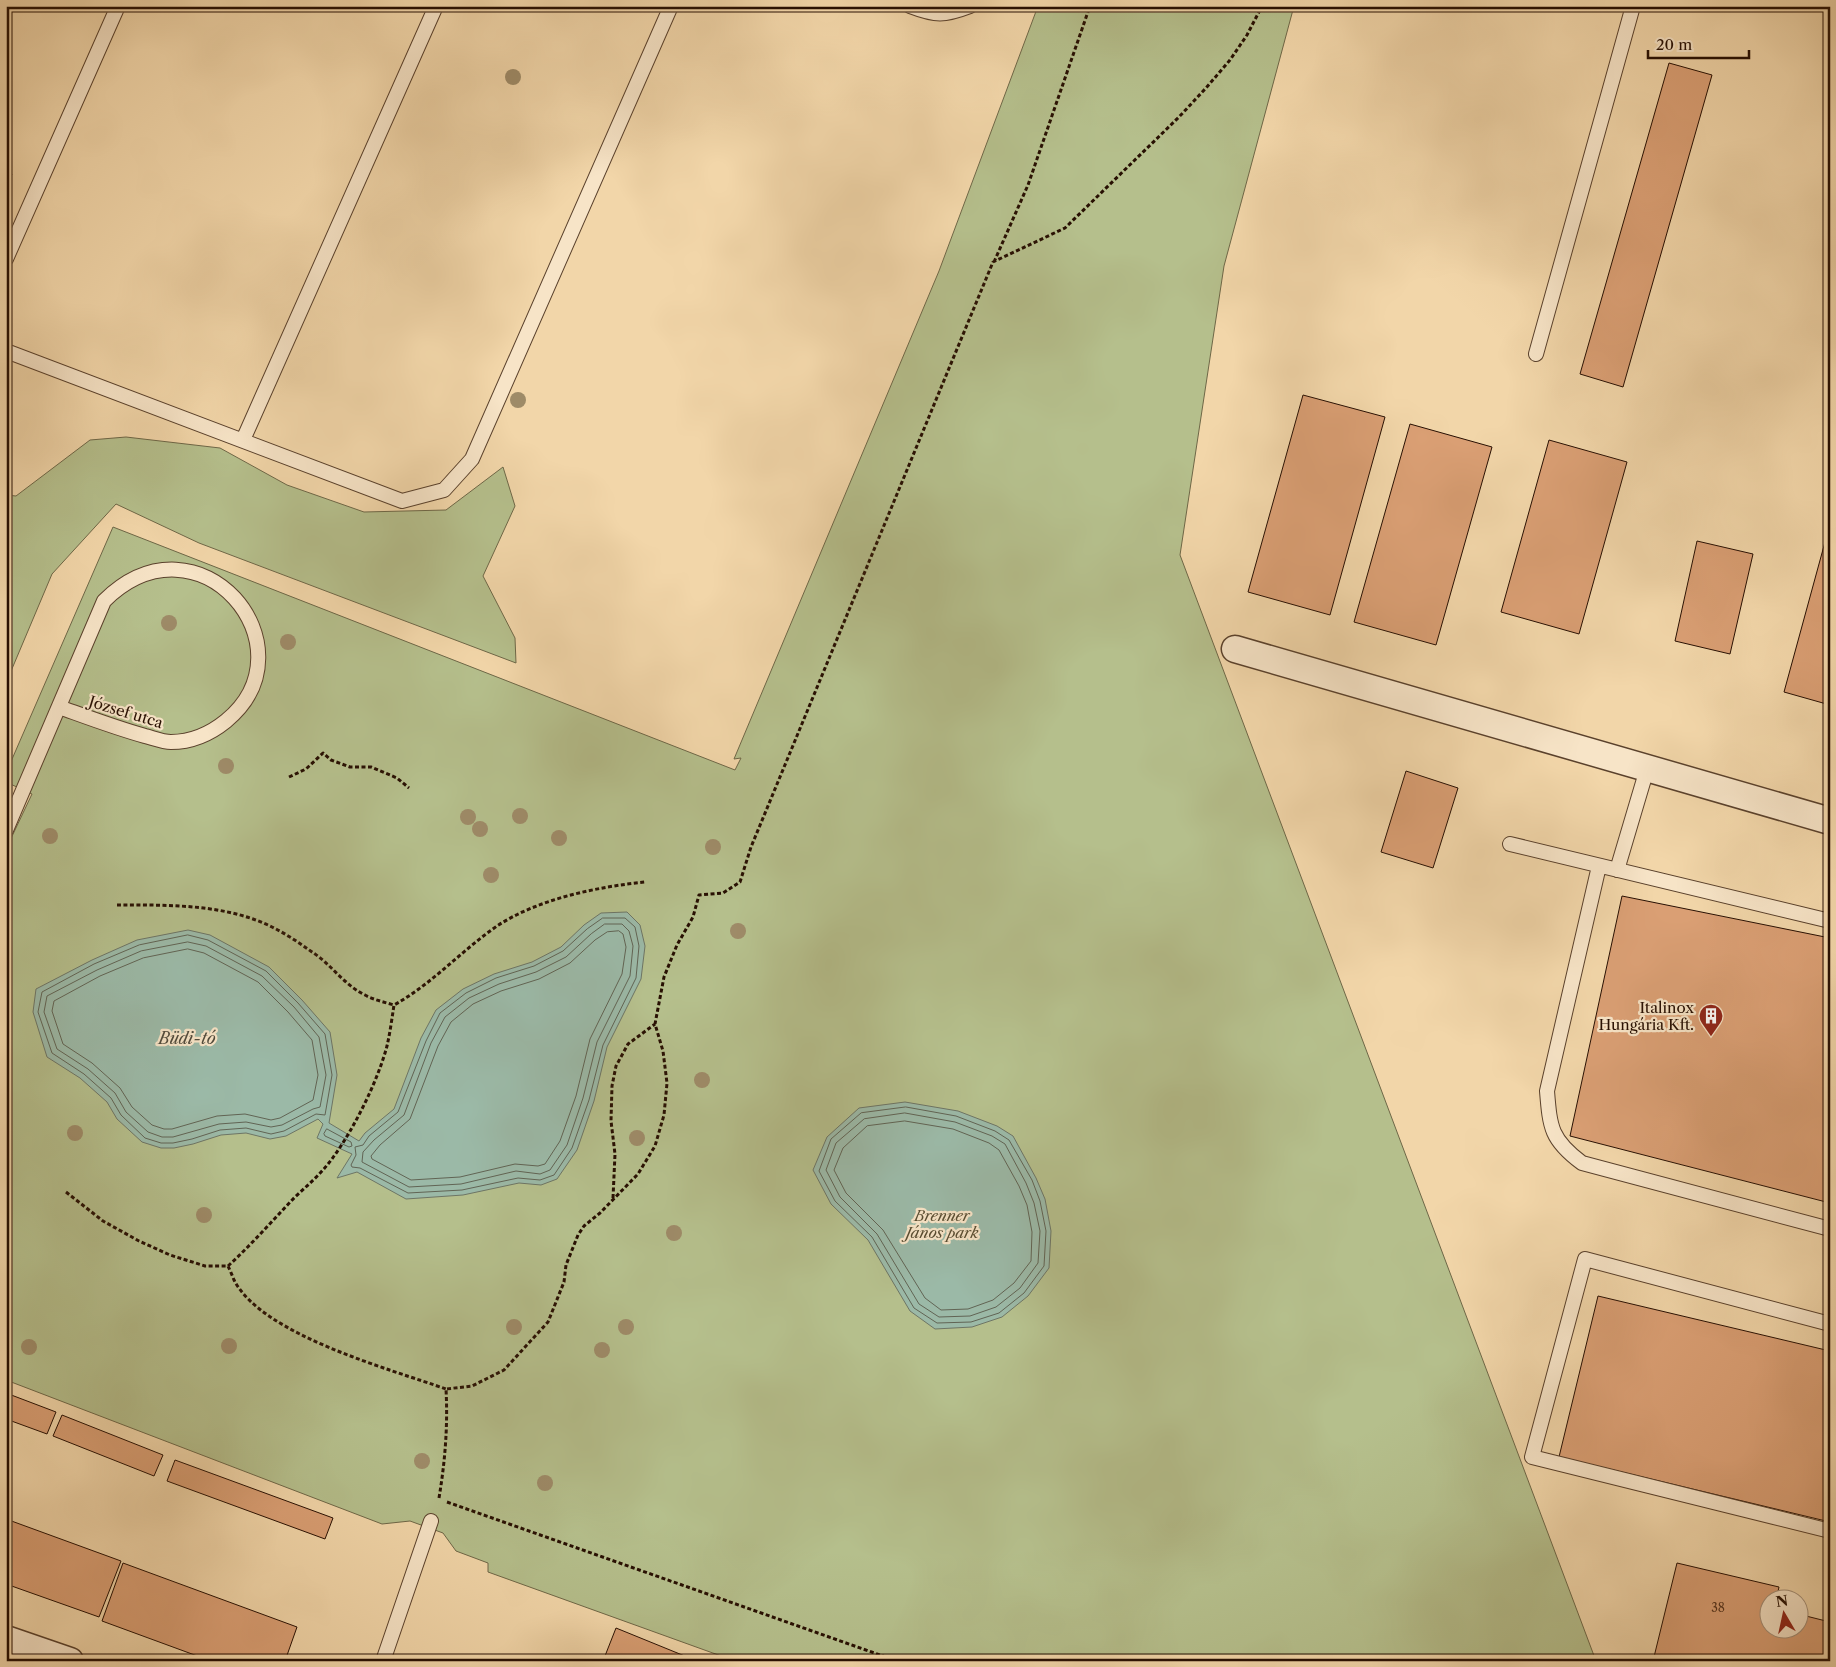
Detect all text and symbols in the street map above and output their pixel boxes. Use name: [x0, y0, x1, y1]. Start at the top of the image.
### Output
scale bar: [1648, 28, 1750, 60]
text: 20 m: [1656, 35, 1692, 54]
street label: József utca: [85, 691, 166, 732]
place label: Italinox Hungária Kft.: [1598, 998, 1694, 1034]
building icon: Italinox Hungária Kft.: [1698, 1003, 1724, 1037]
water label: Büdi-tó: [157, 1028, 216, 1048]
park label: Brenner János park: [902, 1206, 979, 1242]
north arrow: [1758, 1590, 1808, 1640]
text: N: [1775, 1591, 1789, 1611]
house number: 38: [1711, 1600, 1725, 1615]

